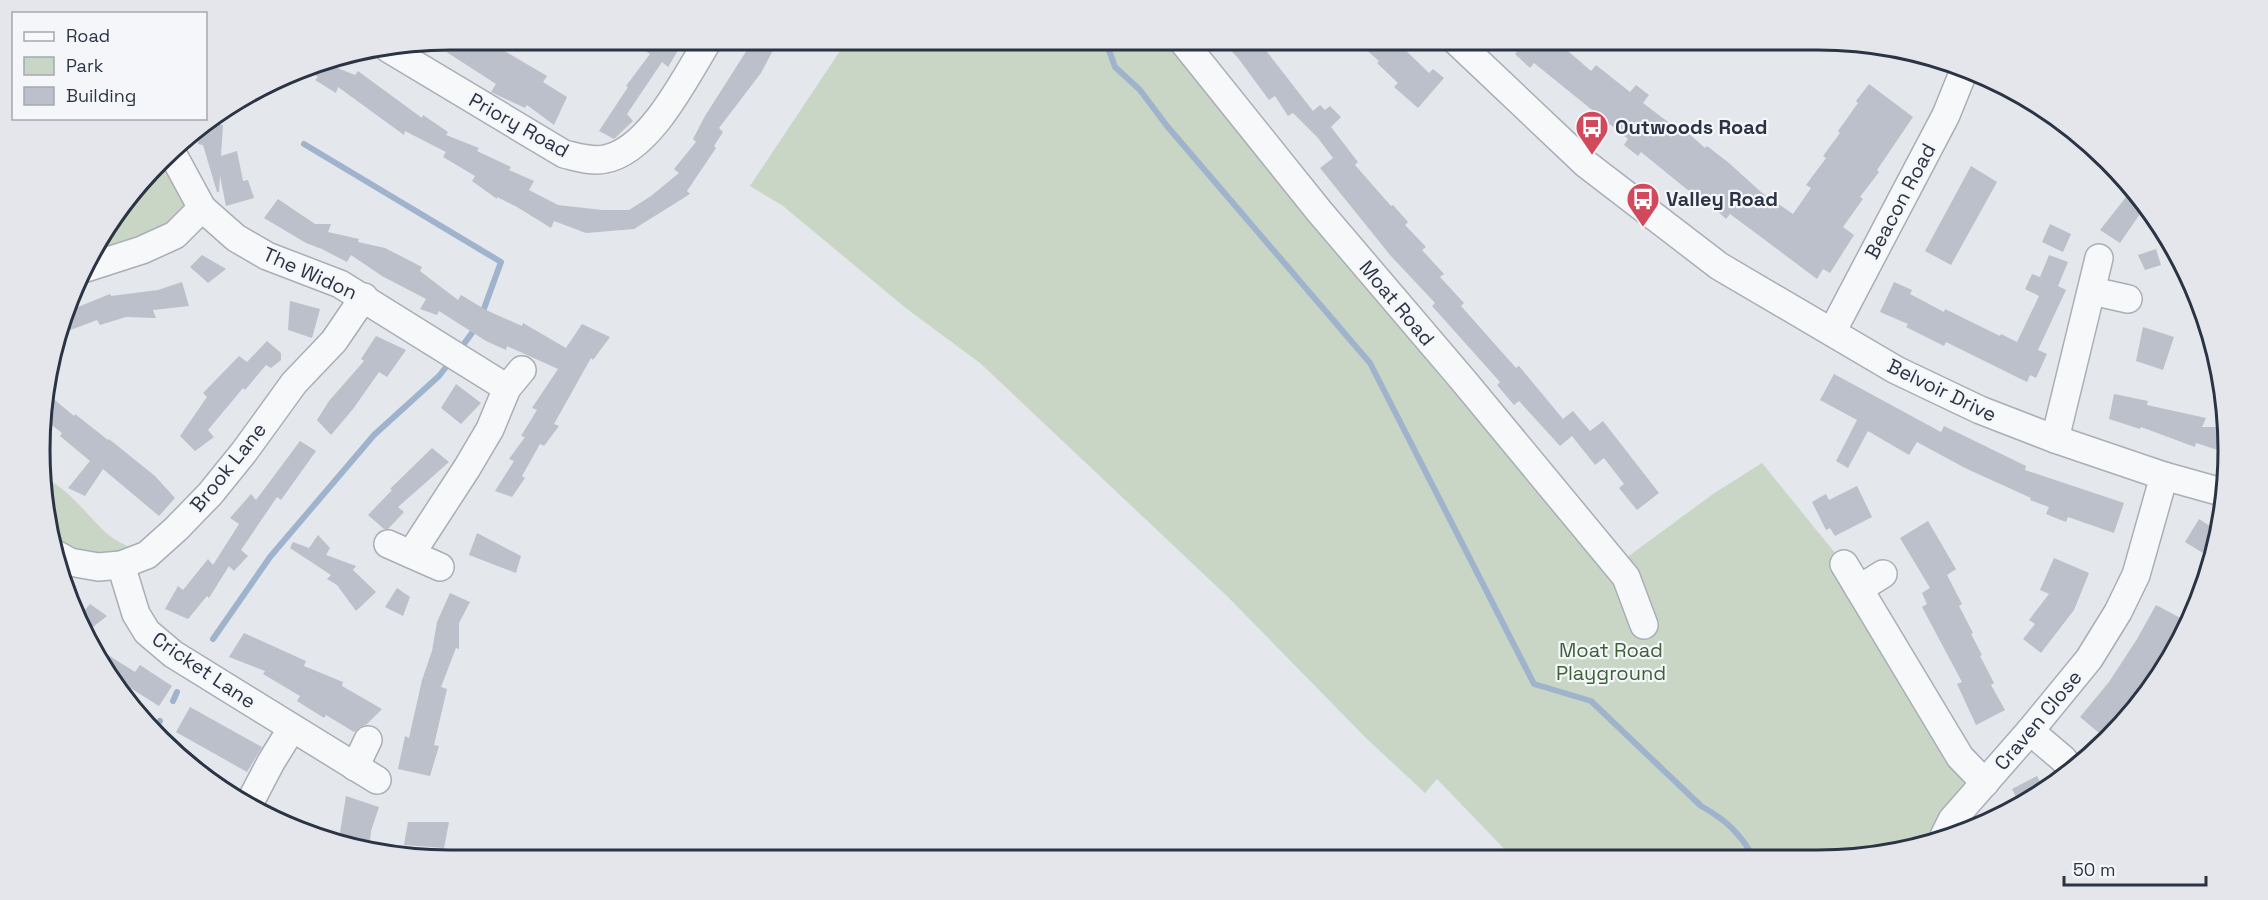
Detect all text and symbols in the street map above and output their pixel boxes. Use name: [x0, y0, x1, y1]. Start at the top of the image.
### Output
legend: [12, 12, 207, 120]
text: Road: [66, 24, 110, 47]
text: Park: [66, 54, 104, 77]
text: Building: [66, 84, 136, 107]
street label: Priory Road: [464, 87, 574, 163]
bus stop icon: Outwoods Road: [1574, 109, 1610, 156]
place label: Outwoods Road: [1615, 114, 1767, 140]
street label: Beacon Road: [1859, 139, 1941, 263]
bus stop icon: Valley Road: [1625, 181, 1661, 228]
place label: Valley Road: [1666, 186, 1778, 212]
street label: The Widon: [259, 241, 361, 305]
street label: Moat Road: [1354, 255, 1440, 351]
street label: Belvoir Drive: [1883, 352, 2001, 428]
street label: Brook Lane: [184, 417, 272, 517]
street label: Cricket Lane: [147, 626, 261, 714]
park label: Moat Road Playground: [1556, 637, 1666, 686]
street label: Craven Close: [1988, 664, 2088, 776]
scale bar: [2064, 849, 2206, 887]
text: 50 m: [2073, 858, 2115, 881]

